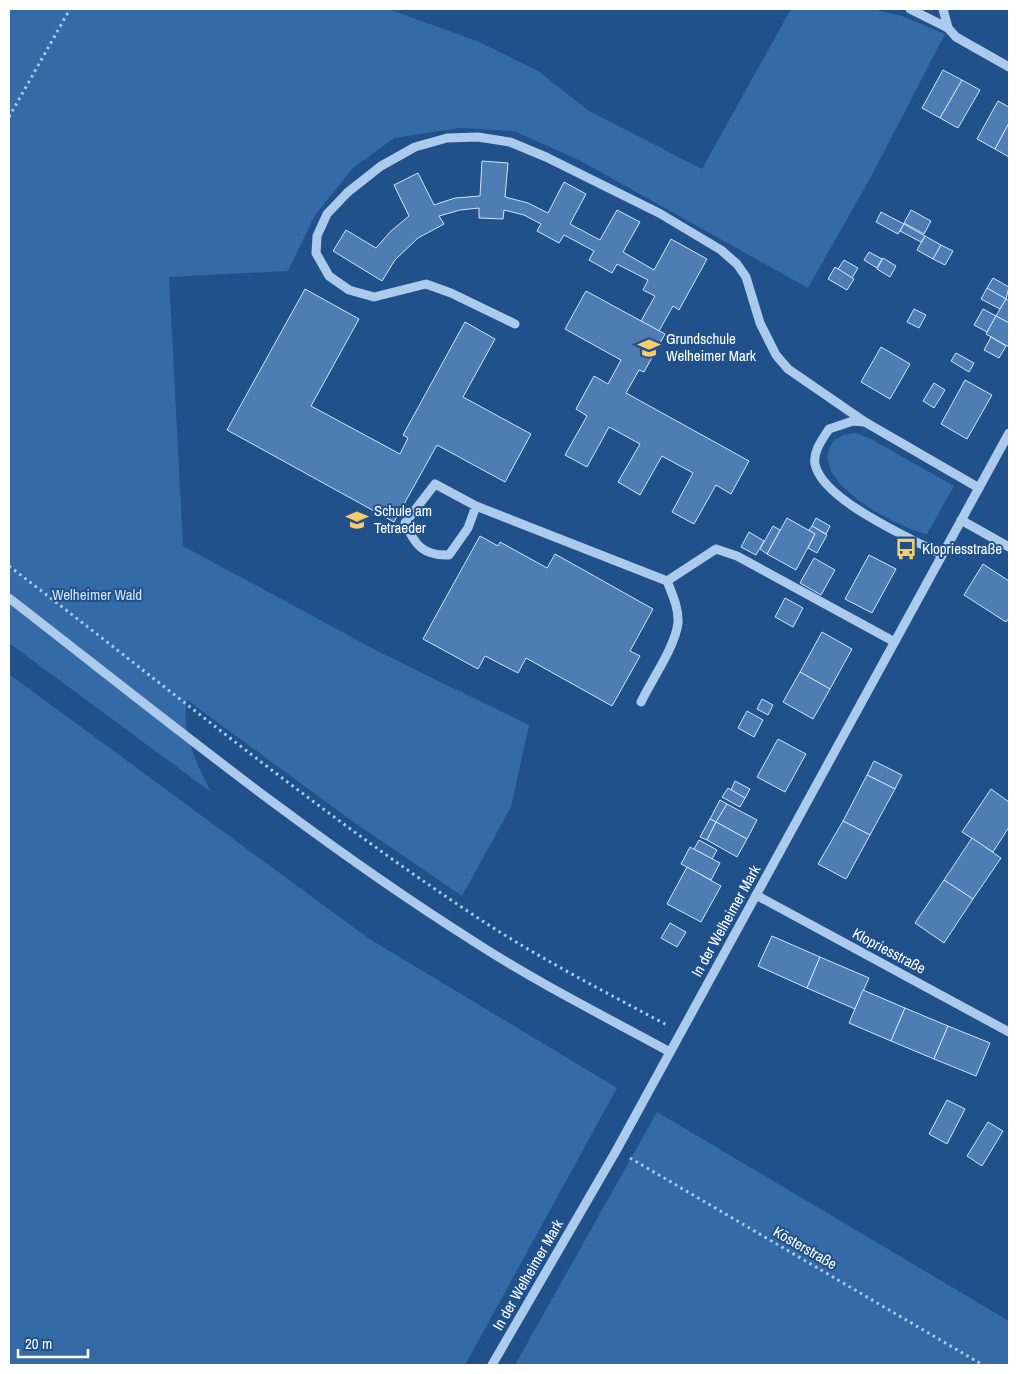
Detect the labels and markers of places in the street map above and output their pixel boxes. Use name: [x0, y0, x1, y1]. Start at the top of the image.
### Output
place label: Grundschule Welheimer Mark: [666, 328, 757, 366]
school or university icon: Grundschule Welheimer Mark: [636, 335, 662, 361]
place label: Schule am Tetraeder: [374, 500, 432, 538]
school or university icon: Schule am Tetraeder: [344, 507, 370, 533]
bus stop icon: Klopriesstraße: [893, 536, 919, 562]
place label: Klopriesstraße: [922, 538, 1002, 559]

